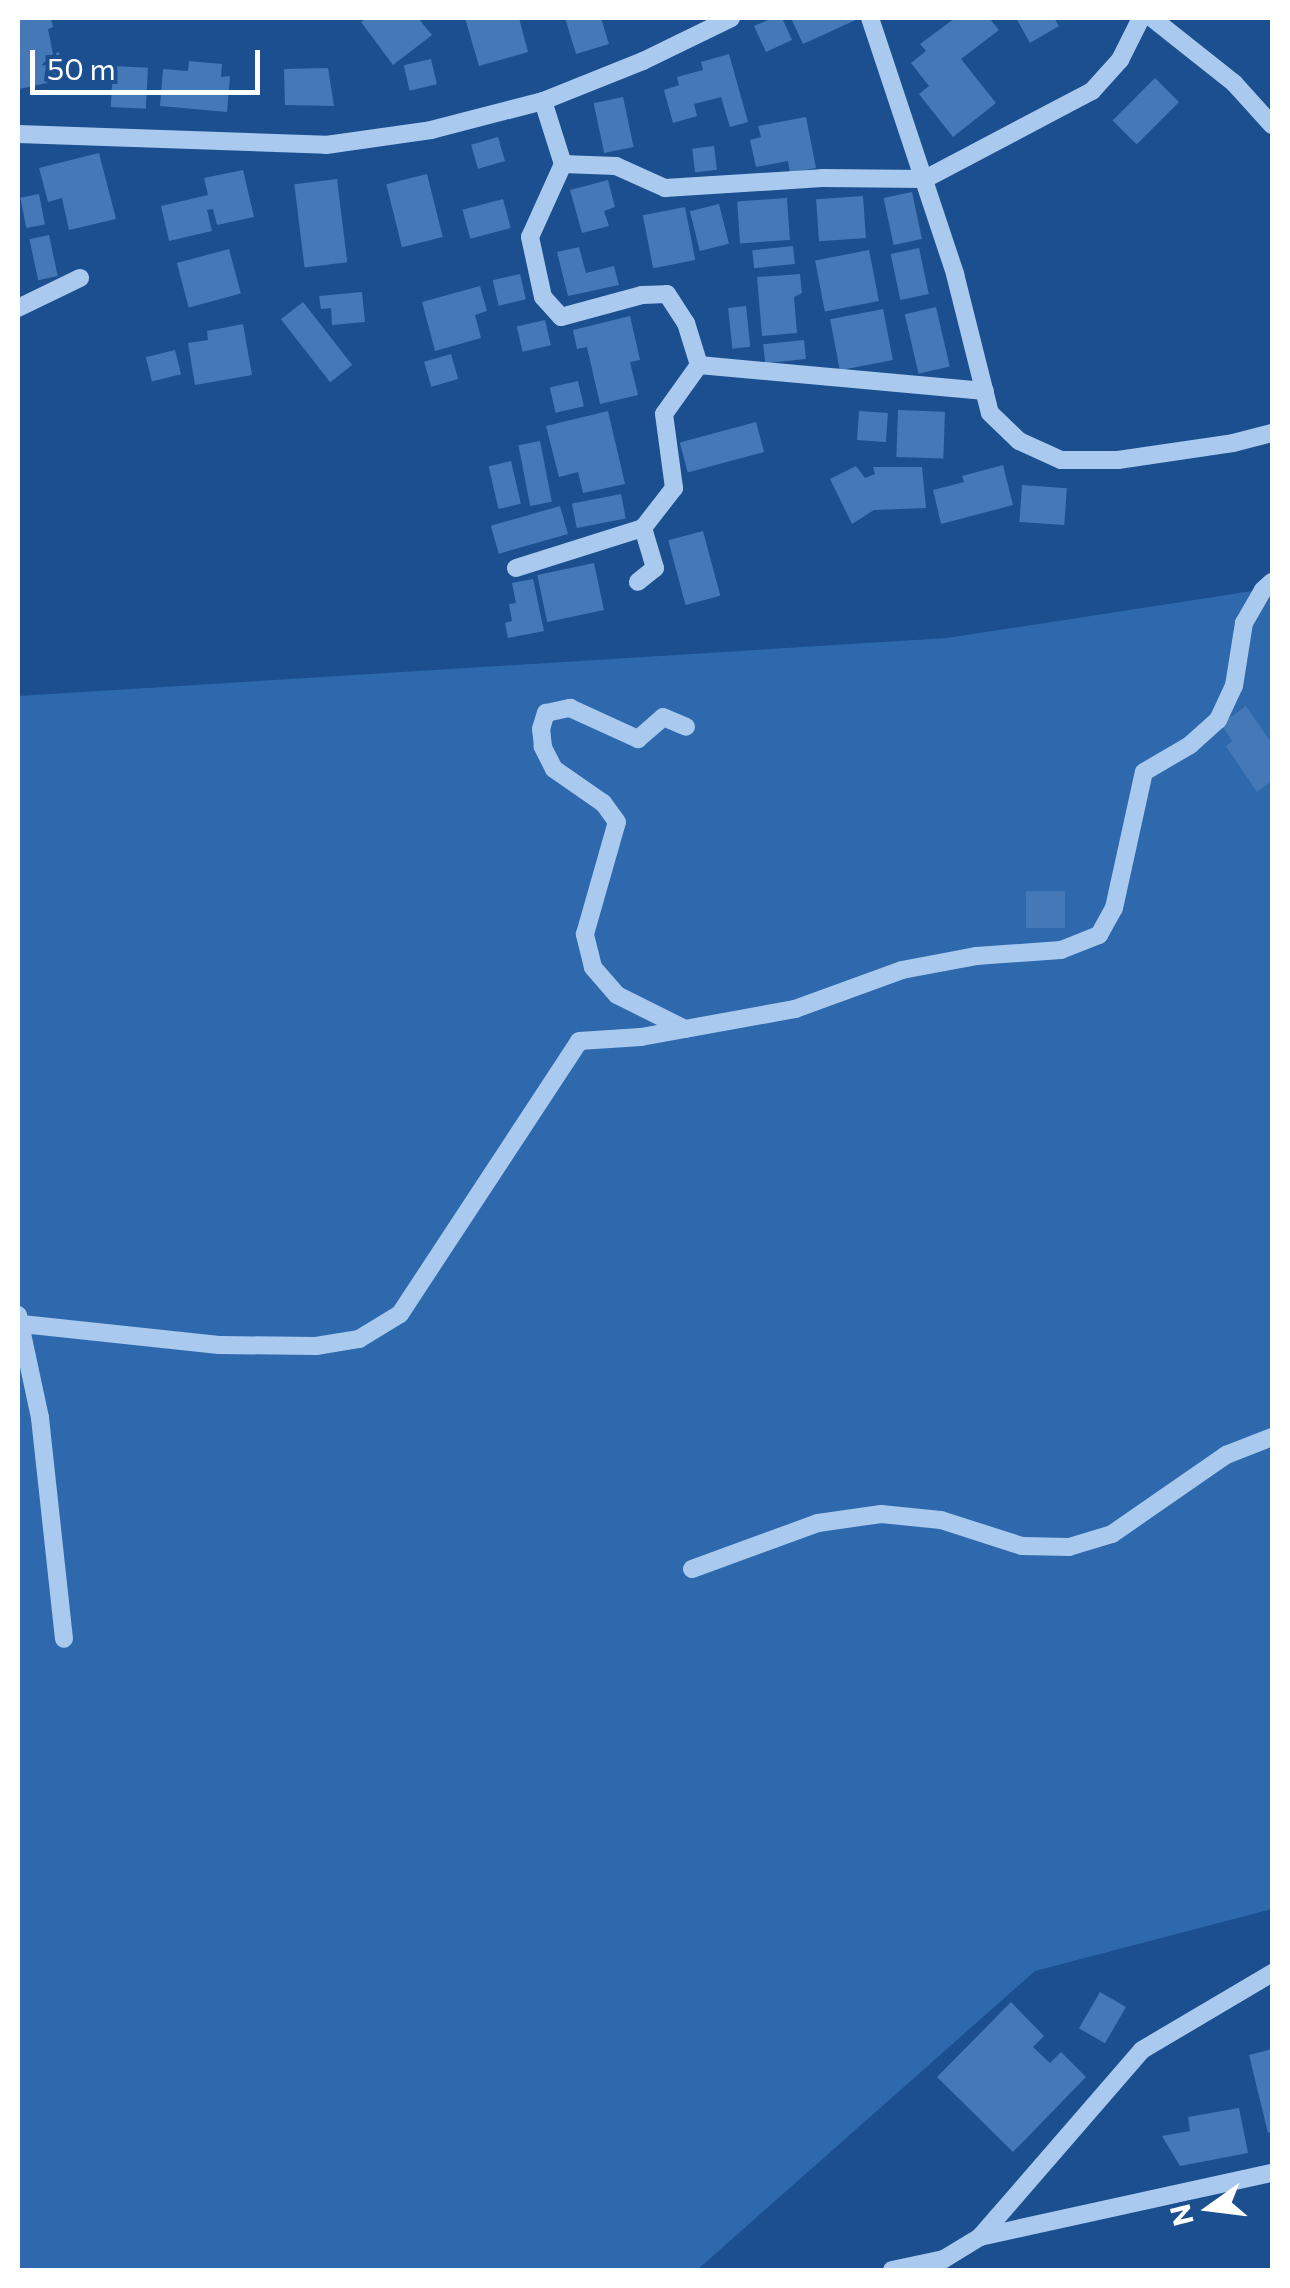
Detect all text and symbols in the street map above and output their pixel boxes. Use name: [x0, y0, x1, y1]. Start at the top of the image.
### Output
scale bar: [35, 30, 265, 92]
text: 50 m: [47, 49, 116, 86]
north arrow: [1160, 2158, 1260, 2258]
text: N: [1162, 2201, 1200, 2230]

